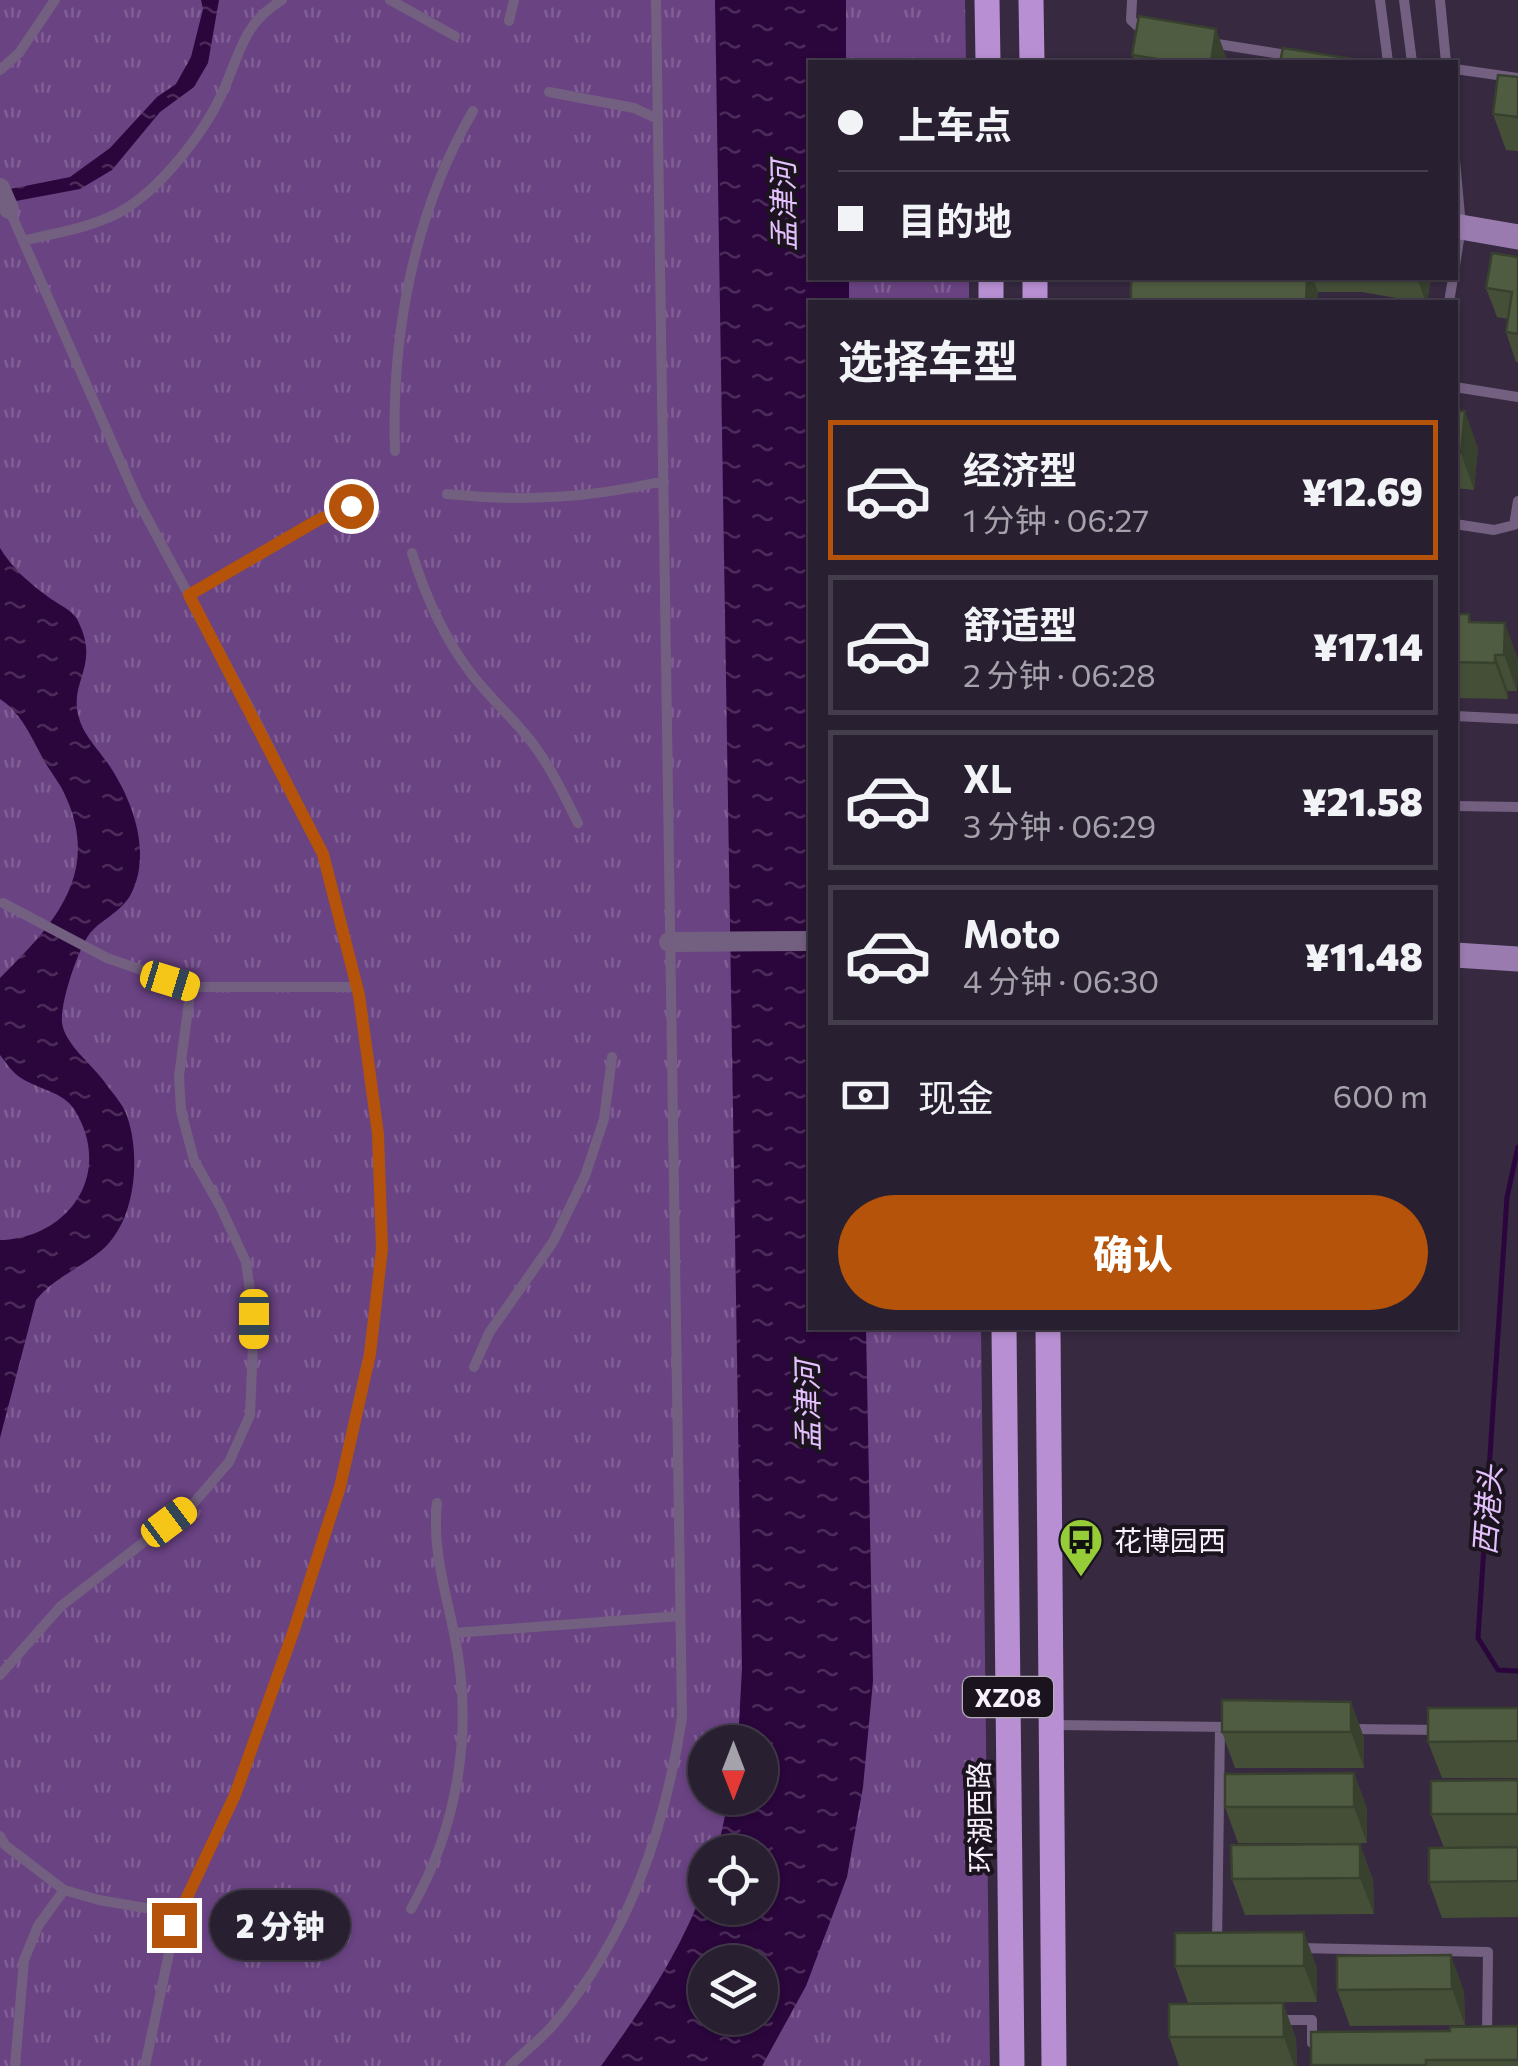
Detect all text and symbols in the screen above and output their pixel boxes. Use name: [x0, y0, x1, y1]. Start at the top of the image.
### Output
text: 上车点: [898, 100, 1012, 147]
water label: 孟津河: [763, 156, 801, 251]
text: 目的地: [898, 196, 1012, 243]
text: 选择车型: [838, 332, 1018, 387]
icon: car: [843, 445, 933, 535]
text: 经济型: [963, 445, 1077, 492]
text: ¥12.69: [1302, 467, 1423, 514]
route start: [329, 484, 374, 529]
text: 1 分钟 · 06:27: [963, 499, 1149, 539]
icon: car: [843, 600, 933, 690]
text: 舒适型: [963, 600, 1077, 647]
text: ¥17.14: [1313, 622, 1423, 669]
text: 2 分钟 · 06:28: [963, 654, 1156, 694]
text: XL: [963, 754, 1012, 801]
icon: car: [843, 755, 933, 845]
text: ¥21.58: [1302, 777, 1423, 824]
text: 3 分钟 · 06:29: [963, 805, 1156, 845]
text: Moto: [963, 909, 1061, 956]
icon: car: [843, 910, 933, 1000]
text: ¥11.48: [1305, 932, 1423, 979]
car: [137, 958, 203, 1004]
text: 4 分钟 · 06:30: [963, 960, 1159, 1000]
icon: cash: [838, 1068, 893, 1123]
text: 现金: [918, 1073, 994, 1120]
text: 600 m: [1333, 1075, 1428, 1115]
button: 确认: [838, 1195, 1428, 1310]
car: [239, 1289, 269, 1349]
water label: 孟津河: [787, 1356, 825, 1451]
water label: 西港头: [1464, 1462, 1508, 1556]
car: [136, 1492, 202, 1552]
bus stop icon: 花博园西: [1058, 1517, 1104, 1578]
place label: 花博园西: [1114, 1523, 1226, 1557]
road number: XZ08: [963, 1677, 1053, 1717]
north arrow: [688, 1725, 778, 1815]
map controls: [688, 1725, 778, 2035]
street label: 环湖西路: [961, 1761, 997, 1873]
button: locate: [688, 1835, 778, 1925]
callout: 2 分钟: [209, 1890, 349, 1960]
route end: [152, 1903, 197, 1948]
text: 2 分钟: [236, 1905, 324, 1945]
button: layers: [688, 1945, 778, 2035]

